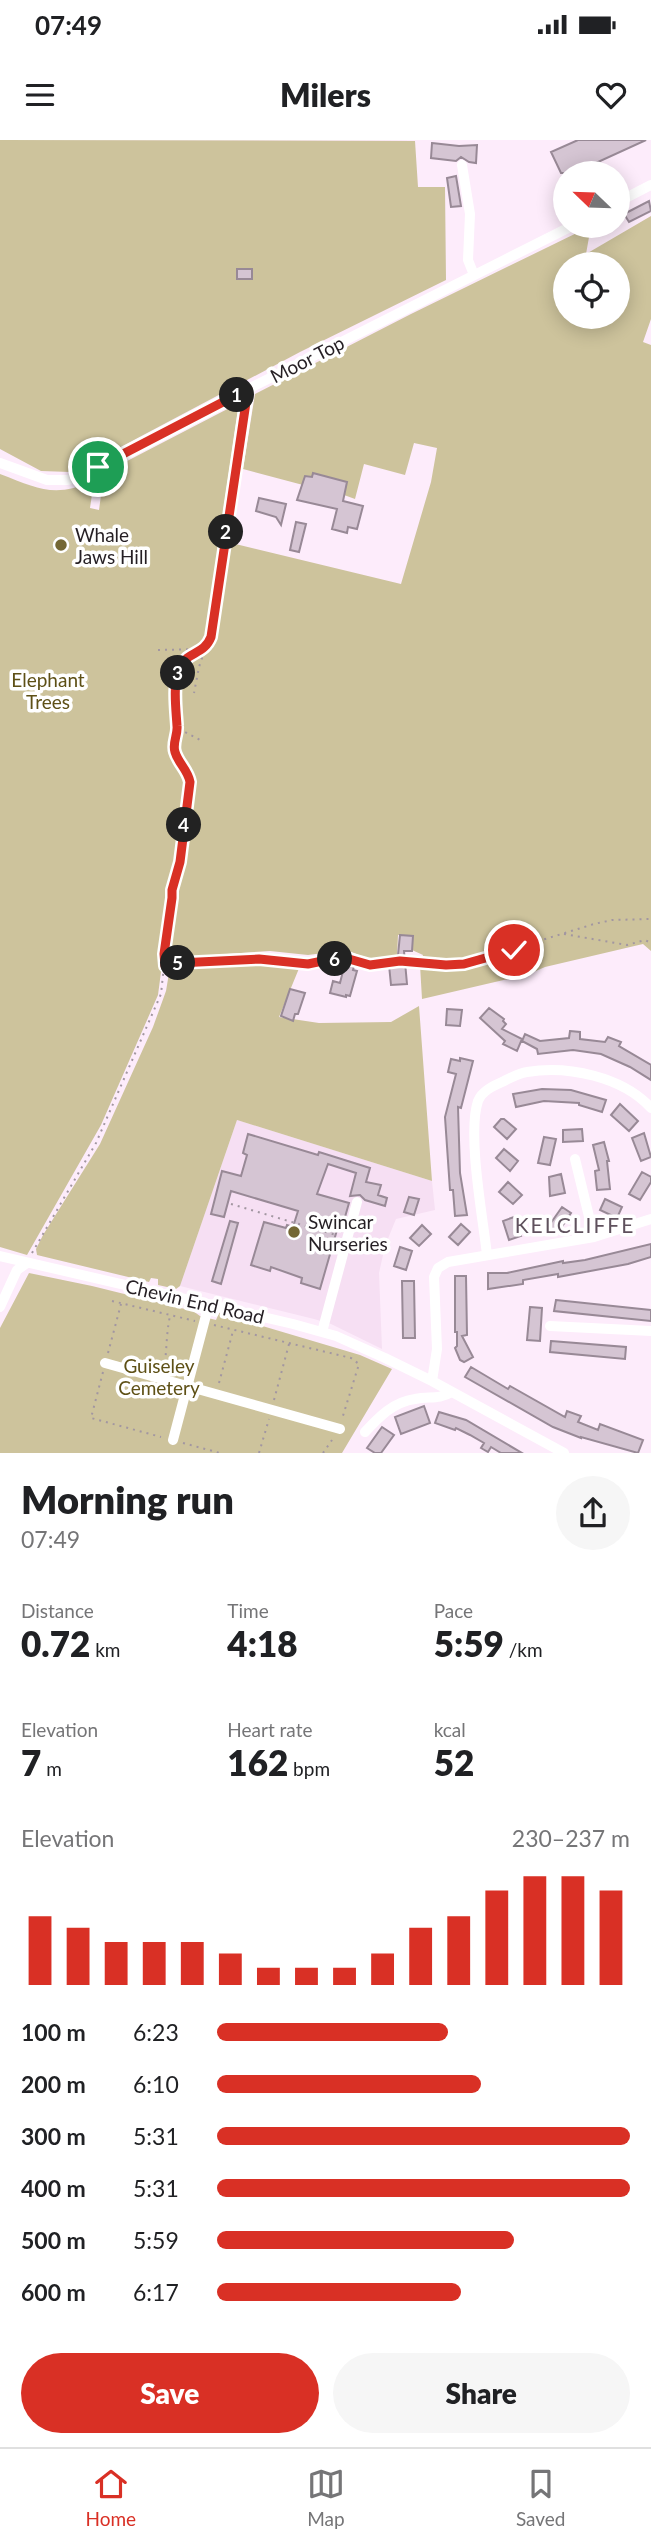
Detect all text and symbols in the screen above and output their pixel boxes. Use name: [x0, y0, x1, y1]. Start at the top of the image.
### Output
text: 07:49: [35, 9, 102, 41]
text: Milers: [280, 75, 371, 114]
icon: menu: [21, 76, 59, 114]
icon: heart: [592, 76, 630, 114]
north arrow: [553, 161, 630, 238]
map controls: [553, 161, 630, 329]
button: locate: [553, 252, 630, 329]
street label: Moor Top: [266, 331, 348, 387]
pin: 1: [219, 378, 254, 412]
text: 1: [231, 383, 242, 406]
pin: [68, 437, 128, 497]
icon: arrive: [79, 448, 117, 486]
pin: 2: [208, 514, 244, 550]
text: 2: [220, 520, 231, 543]
place label: Whale Jaws Hill: [75, 523, 148, 568]
marker: Whale Jaws Hill: [53, 537, 69, 553]
pin: 3: [160, 656, 196, 690]
text: 3: [172, 661, 183, 684]
park label: Elephant Trees: [11, 668, 85, 713]
pin: 4: [166, 808, 202, 842]
text: 4: [178, 813, 189, 836]
pin: [484, 920, 544, 980]
icon: check: [495, 931, 533, 969]
pin: 6: [318, 942, 352, 976]
pin: 5: [160, 946, 196, 980]
text: 6: [329, 947, 340, 970]
text: 5: [172, 951, 183, 974]
place label: Swincar Nurseries: [308, 1210, 388, 1255]
district label: KELCLIFFE: [515, 1212, 635, 1237]
marker: Swincar Nurseries: [286, 1224, 302, 1240]
street label: Chevin End Road: [123, 1274, 267, 1328]
park label: Guiseley Cemetery: [118, 1354, 200, 1399]
text: Morning run: [21, 1476, 234, 1522]
button: share: [556, 1476, 630, 1550]
text: 07:49: [21, 1525, 80, 1553]
text: Distance: [21, 1599, 94, 1622]
text: Time: [227, 1599, 269, 1622]
text: Pace: [434, 1599, 473, 1622]
text: 0.72: [21, 1622, 90, 1664]
text: 4:18: [227, 1622, 298, 1664]
text: 5:59: [434, 1622, 504, 1664]
text: km: [90, 1638, 120, 1661]
text: /km: [504, 1638, 543, 1661]
text: Elevation: [21, 1718, 98, 1741]
text: Heart rate: [227, 1718, 313, 1741]
text: kcal: [434, 1718, 466, 1741]
text: 7: [21, 1741, 41, 1783]
text: 162: [227, 1741, 288, 1783]
text: 52: [434, 1741, 474, 1783]
text: m: [41, 1757, 62, 1780]
text: bpm: [288, 1757, 330, 1780]
text: Elevation: [21, 1824, 114, 1852]
text: 230–237 m: [512, 1824, 630, 1852]
text: 100 m: [21, 2018, 86, 2046]
text: 6:23: [133, 2018, 179, 2046]
text: 200 m: [21, 2070, 86, 2098]
text: 6:10: [133, 2070, 179, 2098]
text: 300 m: [21, 2122, 86, 2150]
text: 5:31: [133, 2122, 179, 2150]
text: 400 m: [21, 2174, 86, 2202]
text: 5:31: [133, 2174, 179, 2202]
text: 500 m: [21, 2226, 86, 2254]
text: 5:59: [133, 2226, 179, 2254]
text: 600 m: [21, 2278, 86, 2306]
text: 6:17: [133, 2278, 179, 2306]
button: Save: [21, 2353, 319, 2433]
button: Share: [333, 2353, 630, 2433]
tab: Home: [85, 2465, 136, 2530]
tab: Map: [307, 2465, 345, 2530]
tab: Saved: [516, 2465, 566, 2530]

